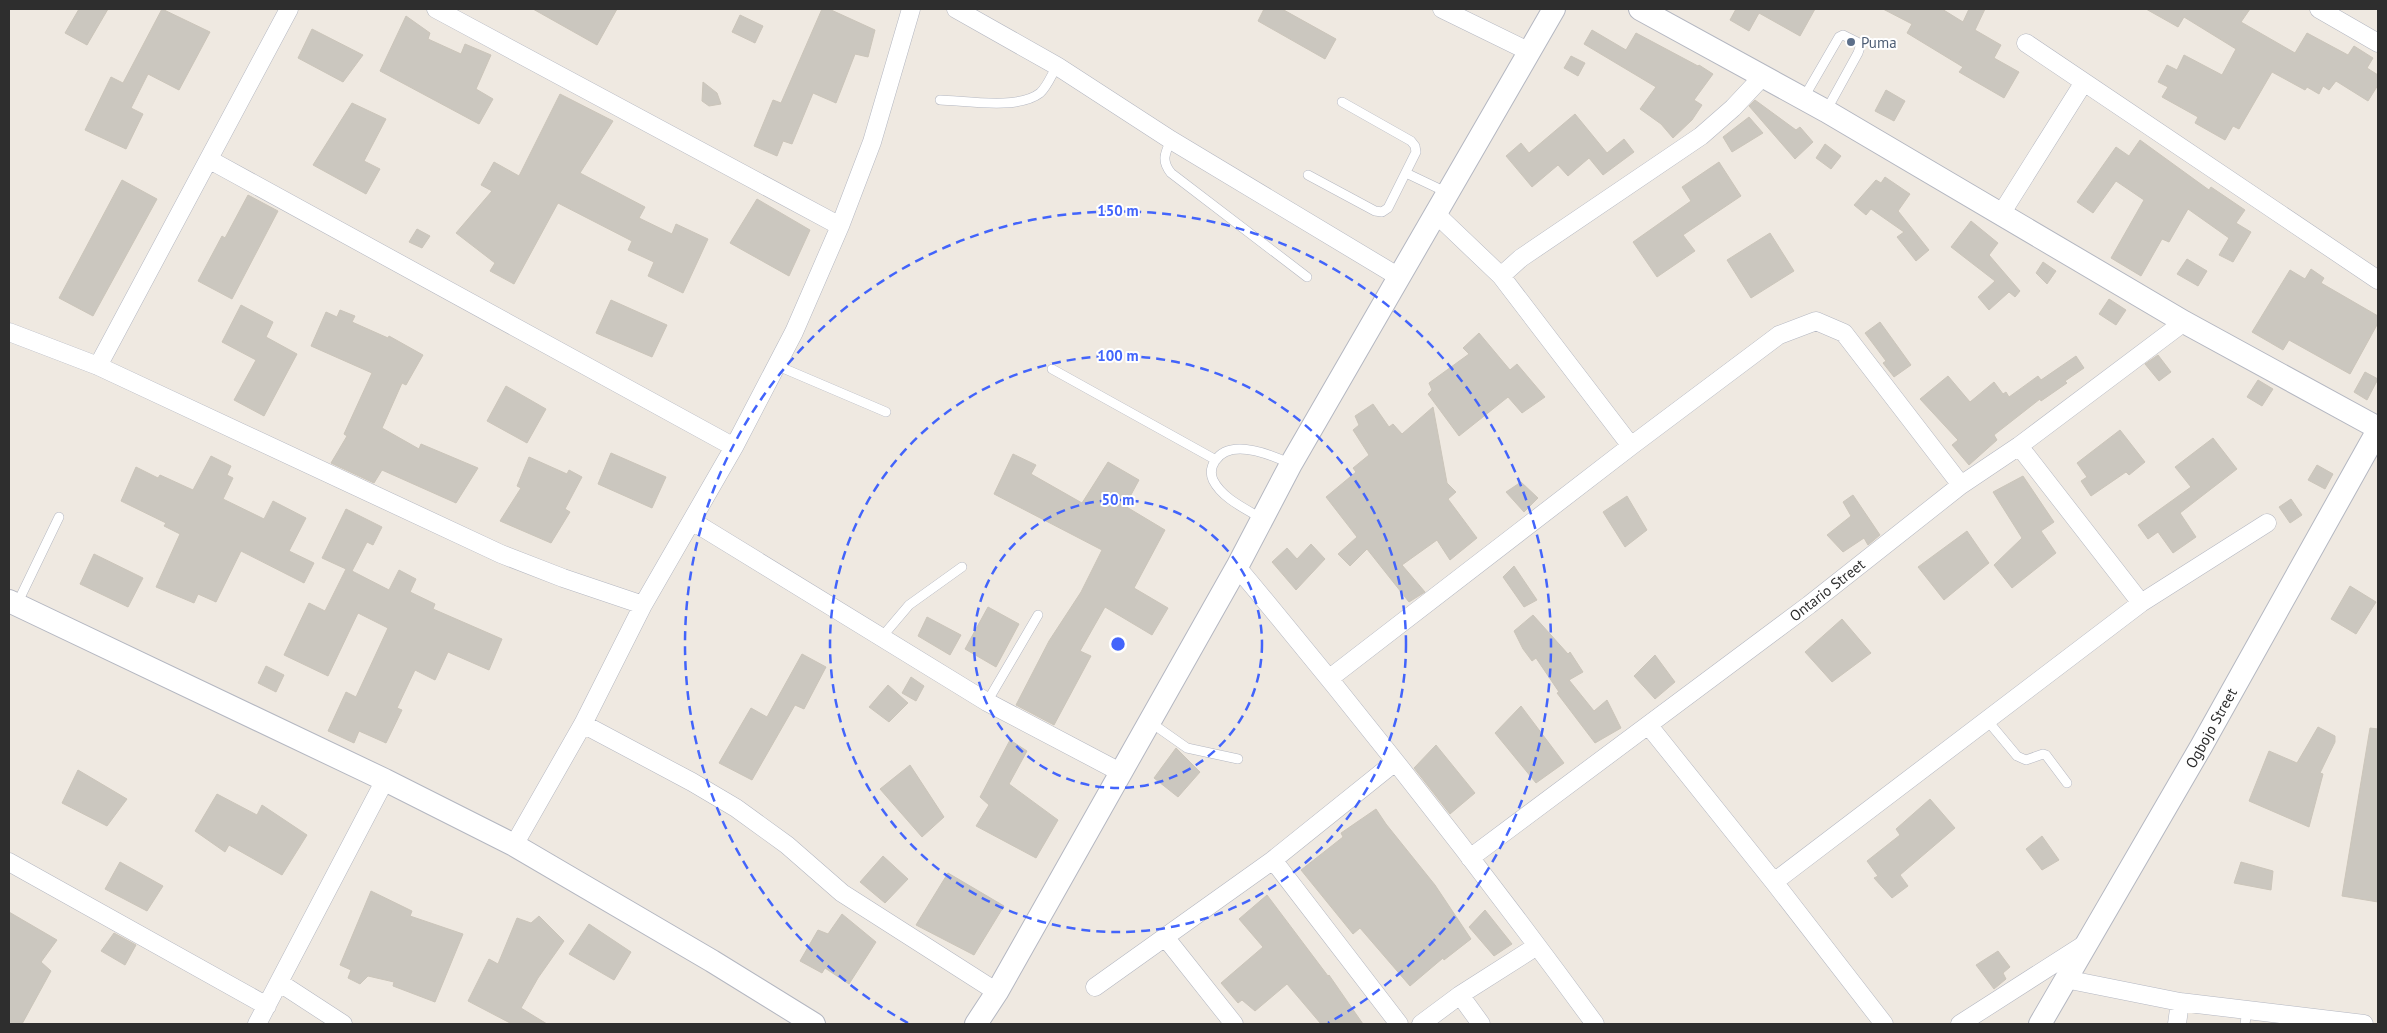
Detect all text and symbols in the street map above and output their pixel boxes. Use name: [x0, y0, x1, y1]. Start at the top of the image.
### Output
place label: Puma: [1861, 33, 1897, 52]
marker: Puma: [1845, 36, 1857, 48]
text: 150 m: [1097, 201, 1139, 220]
text: 100 m: [1097, 346, 1139, 365]
text: 50 m: [1102, 490, 1134, 509]
street label: Ontario Street: [1786, 555, 1868, 625]
centre of rings: [1109, 635, 1127, 653]
street label: Ogbojo Street: [2181, 685, 2241, 771]

